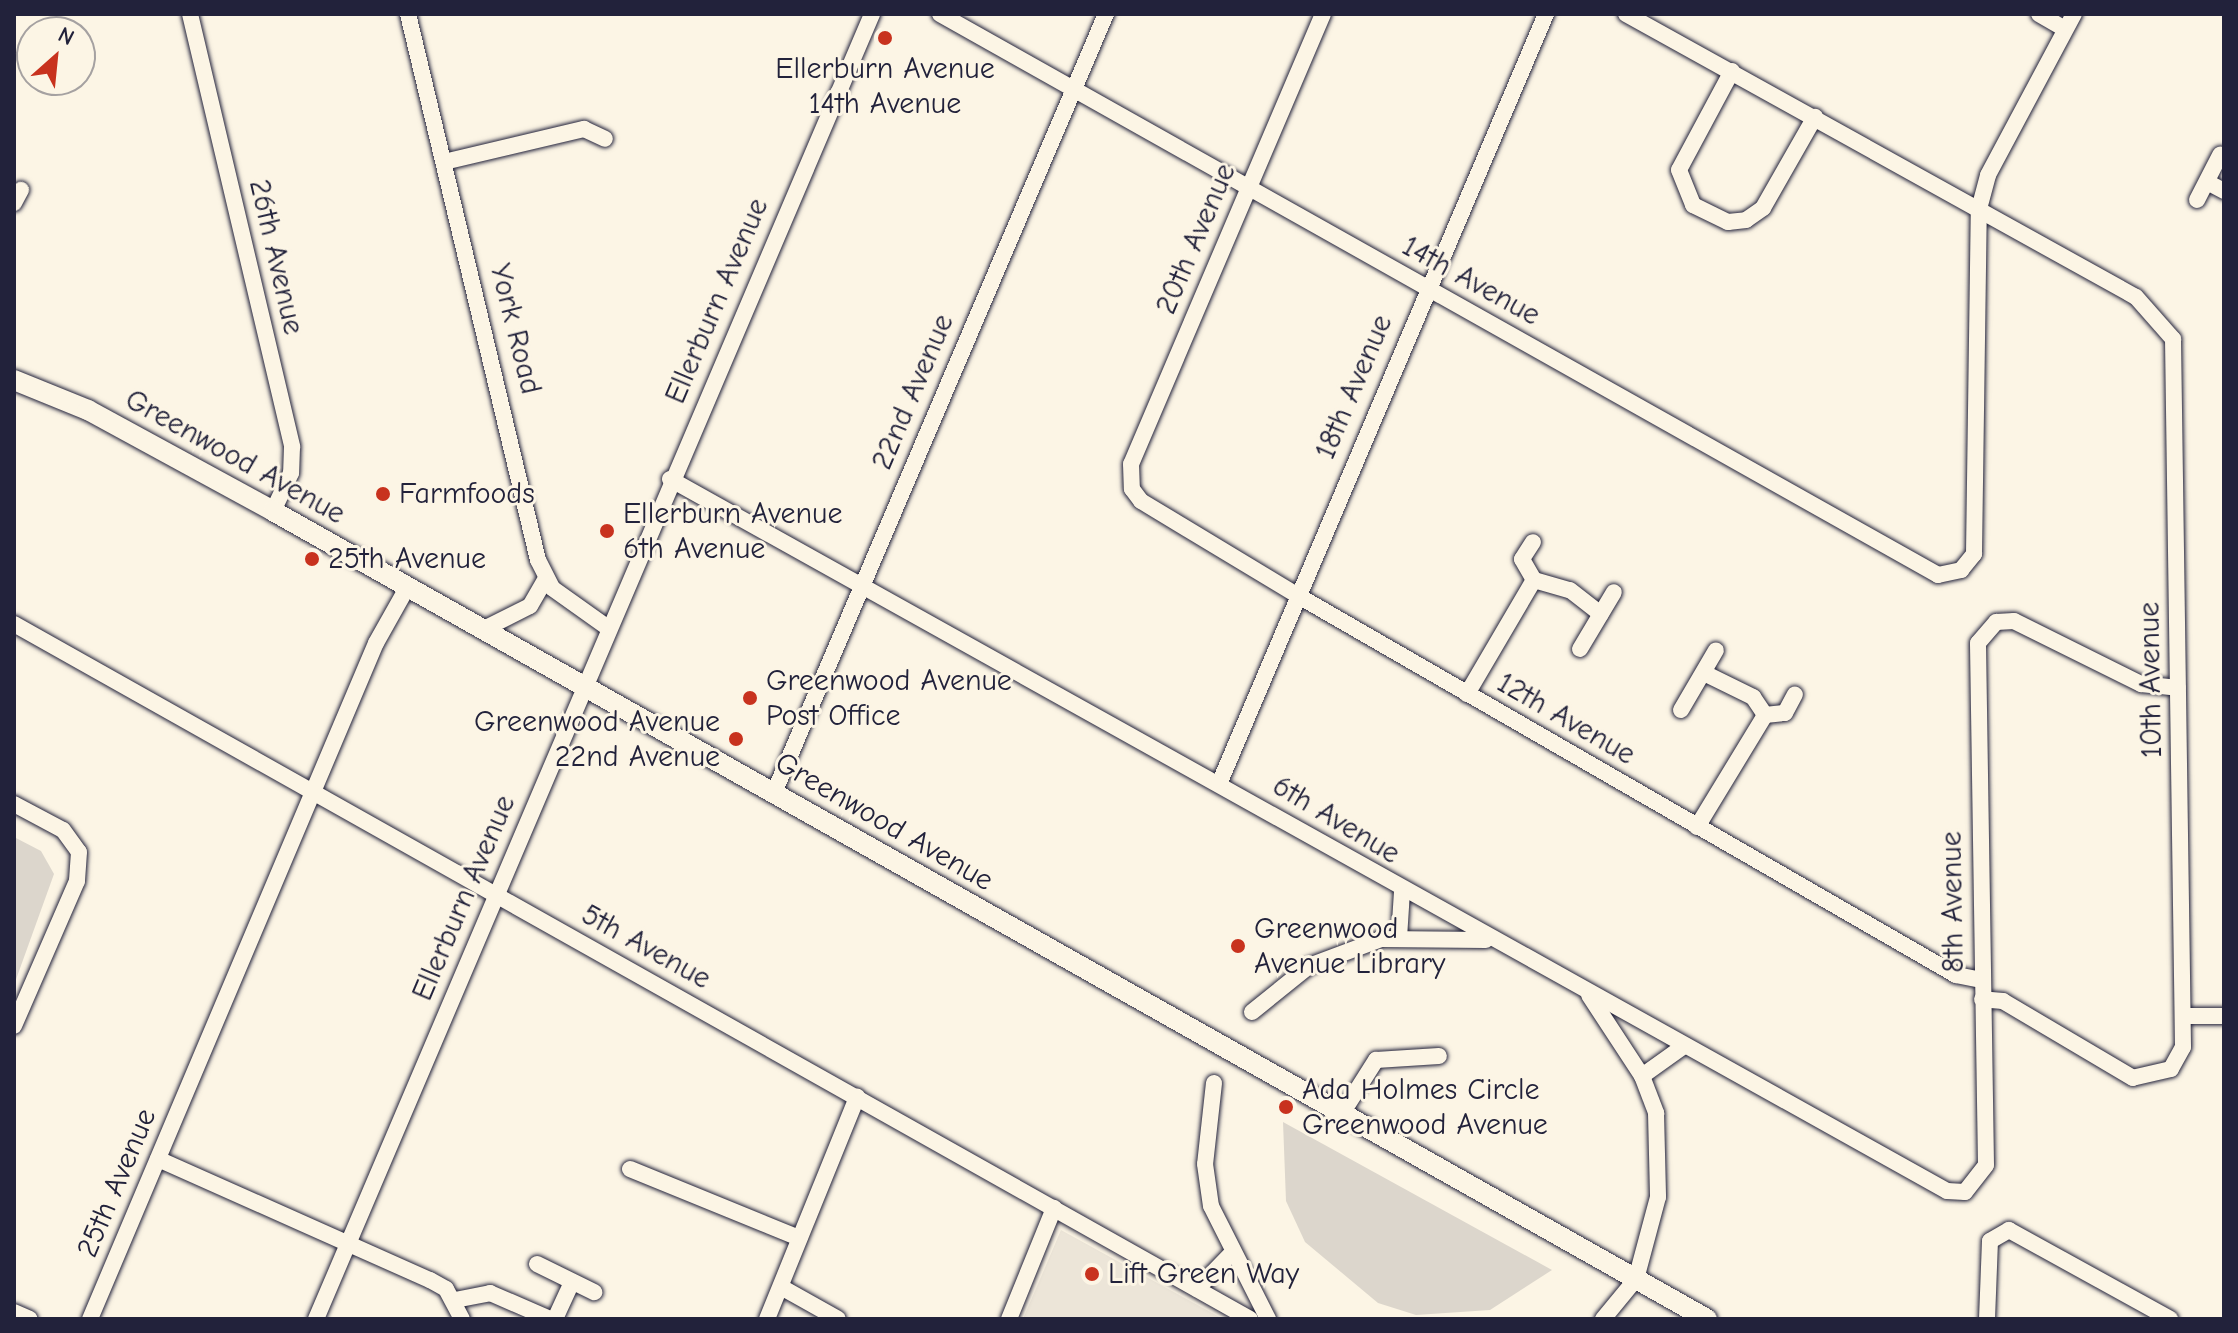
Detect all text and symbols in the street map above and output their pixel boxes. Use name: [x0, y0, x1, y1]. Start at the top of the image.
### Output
north arrow: [16, 16, 96, 96]
text: N: [54, 22, 78, 51]
marker: Ellerburn Avenue 14th Avenue: [876, 29, 894, 47]
place label: Ellerburn Avenue 14th Avenue: [775, 51, 995, 122]
street label: 20th Avenue: [1148, 158, 1244, 320]
street label: 26th Avenue: [241, 176, 311, 338]
street label: Ellerburn Avenue: [658, 193, 776, 409]
street label: 14th Avenue: [1396, 228, 1546, 334]
street label: York Road: [481, 260, 549, 398]
street label: 22nd Avenue: [864, 309, 962, 475]
street label: 18th Avenue: [1307, 309, 1401, 465]
street label: Greenwood Avenue: [119, 382, 351, 532]
place label: Farmfoods: [399, 476, 535, 512]
marker: Farmfoods: [374, 485, 392, 503]
place label: Ellerburn Avenue 6th Avenue: [623, 496, 842, 566]
marker: Ellerburn Avenue 6th Avenue: [598, 522, 616, 540]
place label: 25th Avenue: [328, 541, 486, 577]
marker: 25th Avenue: [303, 550, 321, 568]
street label: 10th Avenue: [2132, 602, 2170, 758]
place label: Greenwood Avenue Post Office: [766, 663, 1012, 734]
street label: 12th Avenue: [1490, 665, 1642, 773]
marker: Greenwood Avenue Post Office: [741, 689, 759, 707]
place label: Greenwood Avenue 22nd Avenue: [474, 704, 720, 774]
marker: Greenwood Avenue 22nd Avenue: [727, 730, 745, 748]
street label: Greenwood Avenue: [769, 745, 999, 899]
street label: 6th Avenue: [1266, 768, 1406, 872]
street label: Ellerburn Avenue: [405, 790, 523, 1006]
street label: 8th Avenue: [1934, 831, 1972, 973]
street label: 5th Avenue: [575, 897, 717, 997]
place label: Greenwood Avenue Library: [1254, 911, 1445, 982]
marker: Greenwood Avenue Library: [1229, 937, 1247, 955]
place label: Ada Holmes Circle Greenwood Avenue: [1302, 1072, 1548, 1142]
marker: Ada Holmes Circle Greenwood Avenue: [1277, 1098, 1295, 1116]
street label: 25th Avenue: [70, 1103, 164, 1263]
place label: Lift Green Way: [1108, 1256, 1299, 1292]
marker: Lift Green Way: [1083, 1265, 1101, 1283]

